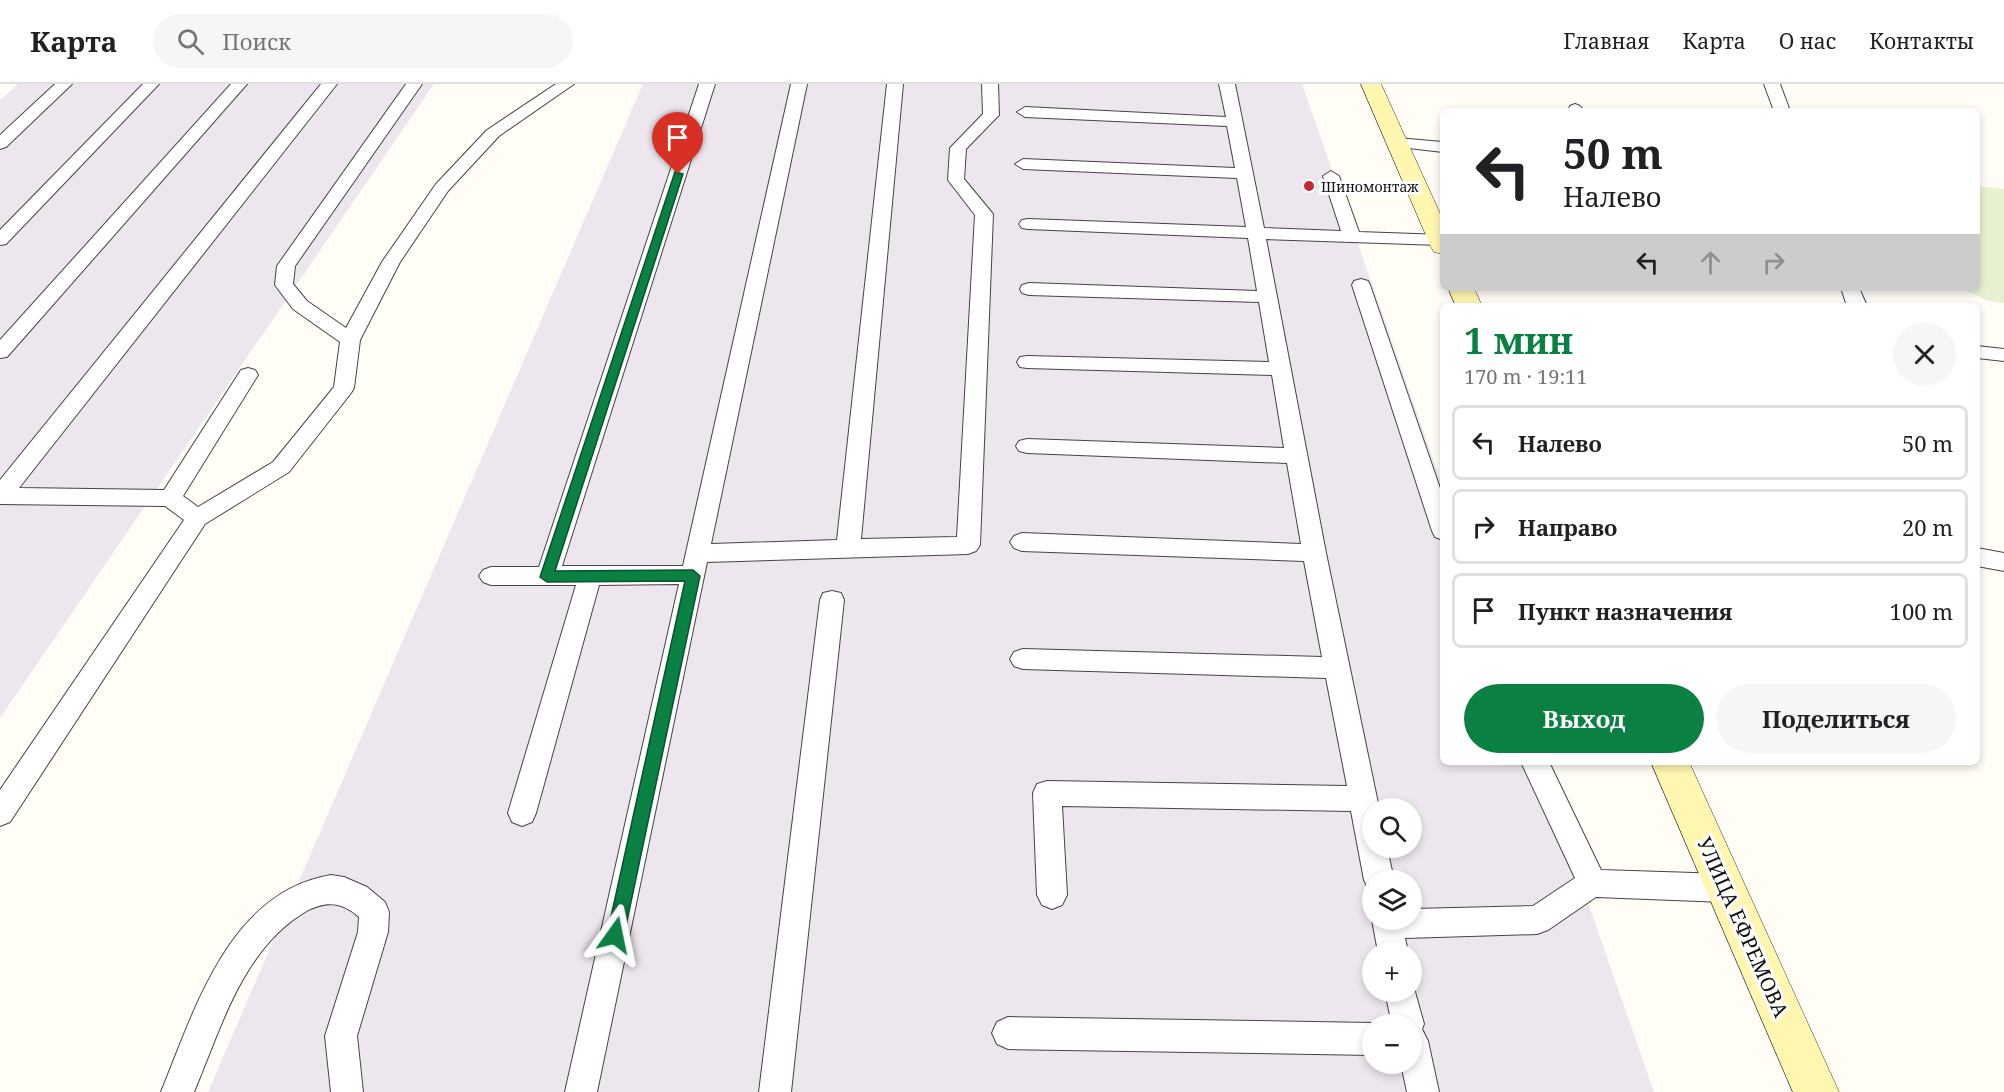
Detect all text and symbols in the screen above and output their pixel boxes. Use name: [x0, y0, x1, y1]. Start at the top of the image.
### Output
search box: [153, 14, 573, 68]
text: Карта: [30, 22, 117, 60]
icon: search: [174, 25, 207, 58]
text: Поиск: [222, 26, 291, 56]
text: Главная: [1563, 27, 1650, 55]
text: Карта: [1683, 27, 1746, 55]
text: О нас: [1779, 27, 1836, 55]
text: Контакты: [1869, 27, 1974, 55]
pin: [652, 112, 703, 174]
icon: arrive: [661, 121, 694, 154]
text: 50 m: [1563, 124, 1663, 181]
icon: left: [1464, 132, 1542, 210]
place label: Шиномонтаж: [1321, 177, 1419, 196]
text: Налево: [1563, 178, 1661, 215]
marker: Шиномонтаж: [1302, 179, 1316, 193]
icon: left: [1631, 246, 1664, 279]
icon: ahead: [1694, 246, 1727, 279]
icon: right: [1757, 246, 1790, 279]
text: 1 мин: [1464, 316, 1573, 365]
button: close: [1893, 323, 1956, 386]
text: 170 m · 19:11: [1464, 363, 1587, 390]
icon: left: [1467, 426, 1500, 459]
text: Налево: [1518, 428, 1602, 458]
text: 50 m: [1902, 428, 1953, 458]
icon: right: [1467, 510, 1500, 543]
text: Направо: [1518, 512, 1617, 542]
text: 20 m: [1902, 512, 1953, 542]
icon: arrive: [1467, 594, 1500, 627]
text: Пункт назначения: [1518, 596, 1732, 626]
text: 100 m: [1890, 596, 1953, 626]
button: Выход: [1464, 684, 1704, 753]
button: Поделиться: [1716, 684, 1956, 753]
map controls: [1362, 798, 1422, 1074]
button: search: [1362, 798, 1422, 858]
street label: УЛИЦА ЕФРЕМОВА: [1691, 833, 1795, 1022]
button: layers: [1362, 870, 1422, 930]
position arrow: [583, 903, 647, 967]
button: +: [1362, 942, 1422, 1002]
button: −: [1362, 1014, 1422, 1074]

